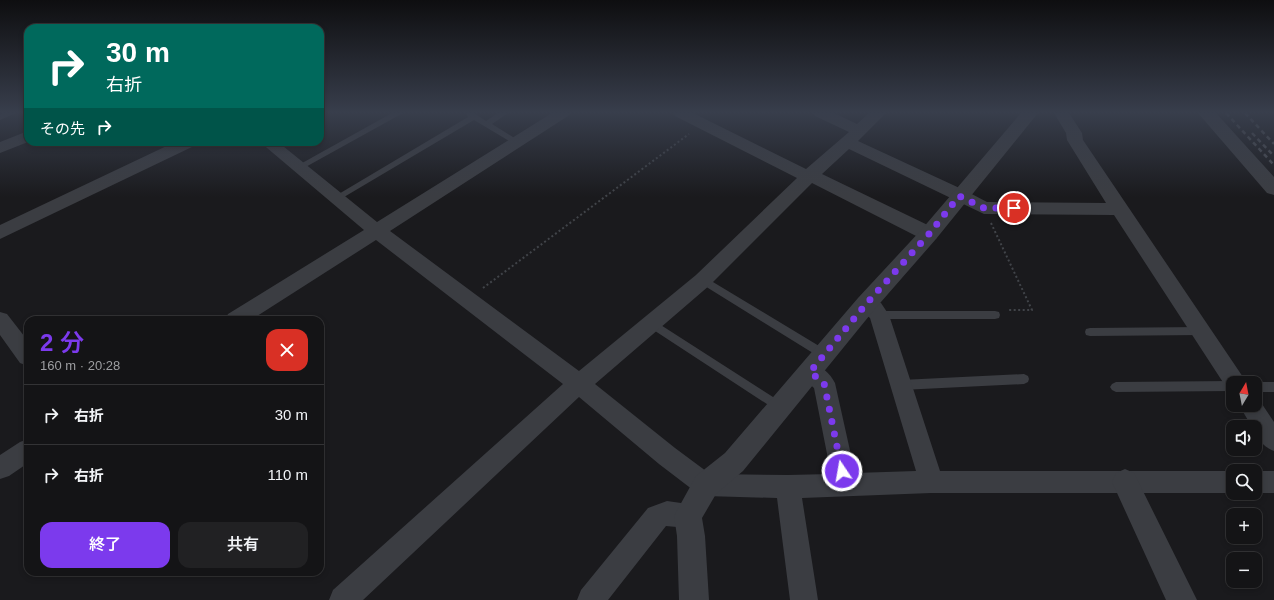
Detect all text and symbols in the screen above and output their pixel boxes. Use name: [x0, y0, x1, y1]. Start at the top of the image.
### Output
text: 30 m: [106, 37, 170, 68]
icon: right: [40, 40, 92, 92]
text: 右折: [106, 75, 142, 95]
icon: right: [93, 116, 115, 138]
text: その先: [40, 120, 85, 137]
pin: [997, 191, 1031, 225]
icon: arrive: [1003, 197, 1025, 219]
text: 2 分: [40, 329, 84, 356]
button: close: [266, 329, 308, 371]
text: 160 m · 20:28: [40, 358, 120, 373]
north arrow: [1226, 376, 1262, 412]
map controls: [1226, 376, 1262, 588]
icon: right: [40, 404, 62, 426]
text: 30 m: [275, 406, 308, 423]
text: 右折: [74, 407, 104, 424]
button: sound: [1226, 420, 1262, 456]
position arrow: [821, 450, 863, 492]
icon: right: [40, 464, 62, 486]
button: search: [1226, 464, 1262, 500]
text: 110 m: [267, 466, 308, 483]
text: 右折: [74, 467, 104, 484]
button: +: [1226, 508, 1262, 544]
button: 終了: [40, 522, 170, 568]
button: 共有: [178, 522, 308, 568]
button: −: [1226, 552, 1262, 588]

